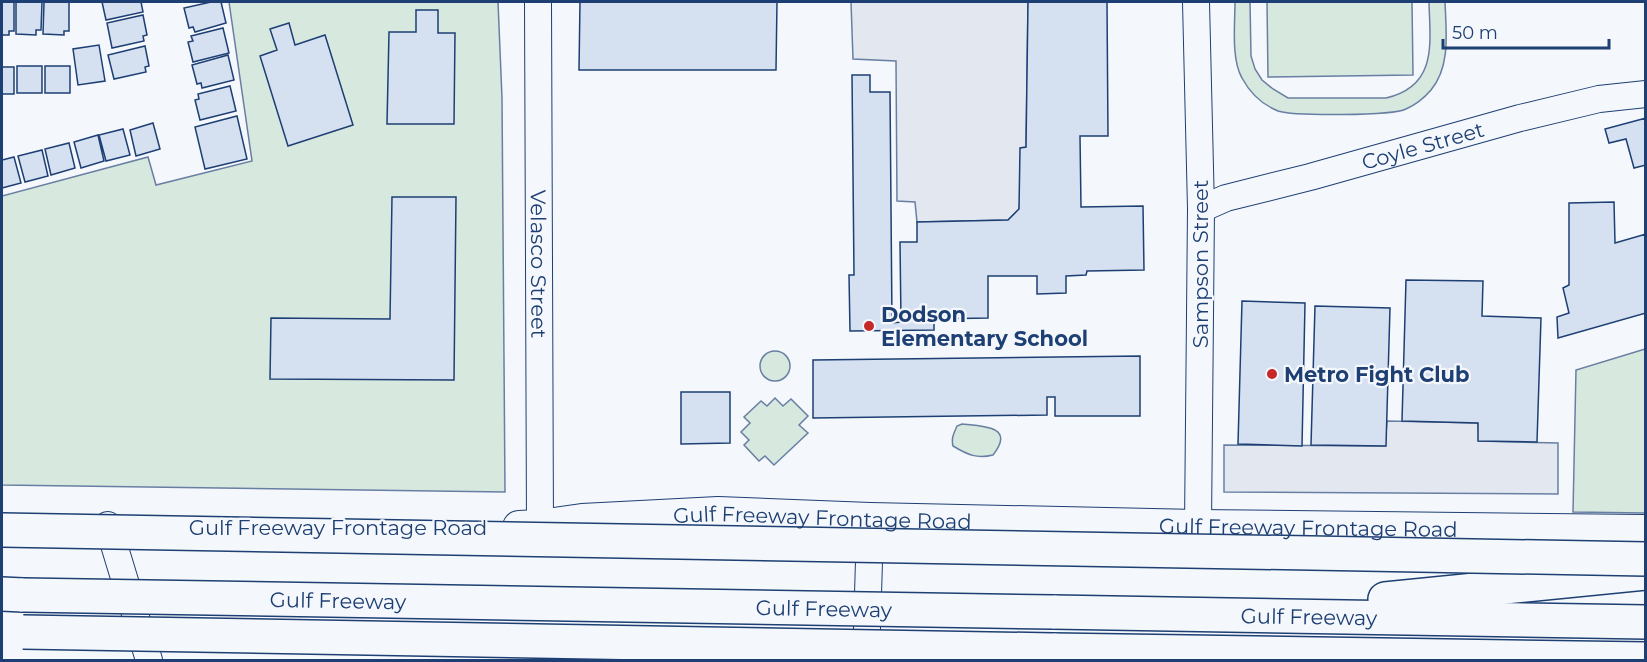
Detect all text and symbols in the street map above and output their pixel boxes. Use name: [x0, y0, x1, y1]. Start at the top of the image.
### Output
scale bar: [1443, 12, 1610, 50]
text: 50 m: [1452, 22, 1498, 44]
street label: Coyle Street: [1359, 116, 1487, 174]
street label: Sampson Street: [1188, 180, 1213, 348]
street label: Velasco Street: [526, 190, 552, 338]
place label: Dodson Elementary School: [881, 302, 1088, 351]
marker: Dodson Elementary School: [862, 319, 876, 333]
place label: Metro Fight Club: [1284, 362, 1469, 387]
marker: Metro Fight Club: [1265, 367, 1279, 381]
street label: Gulf Freeway Frontage Road: [672, 500, 972, 534]
street label: Gulf Freeway Frontage Road: [1159, 513, 1458, 541]
street label: Gulf Freeway Frontage Road: [189, 515, 487, 540]
street label: Gulf Freeway: [270, 587, 407, 614]
street label: Gulf Freeway: [755, 595, 893, 622]
street label: Gulf Freeway: [1241, 603, 1378, 630]

